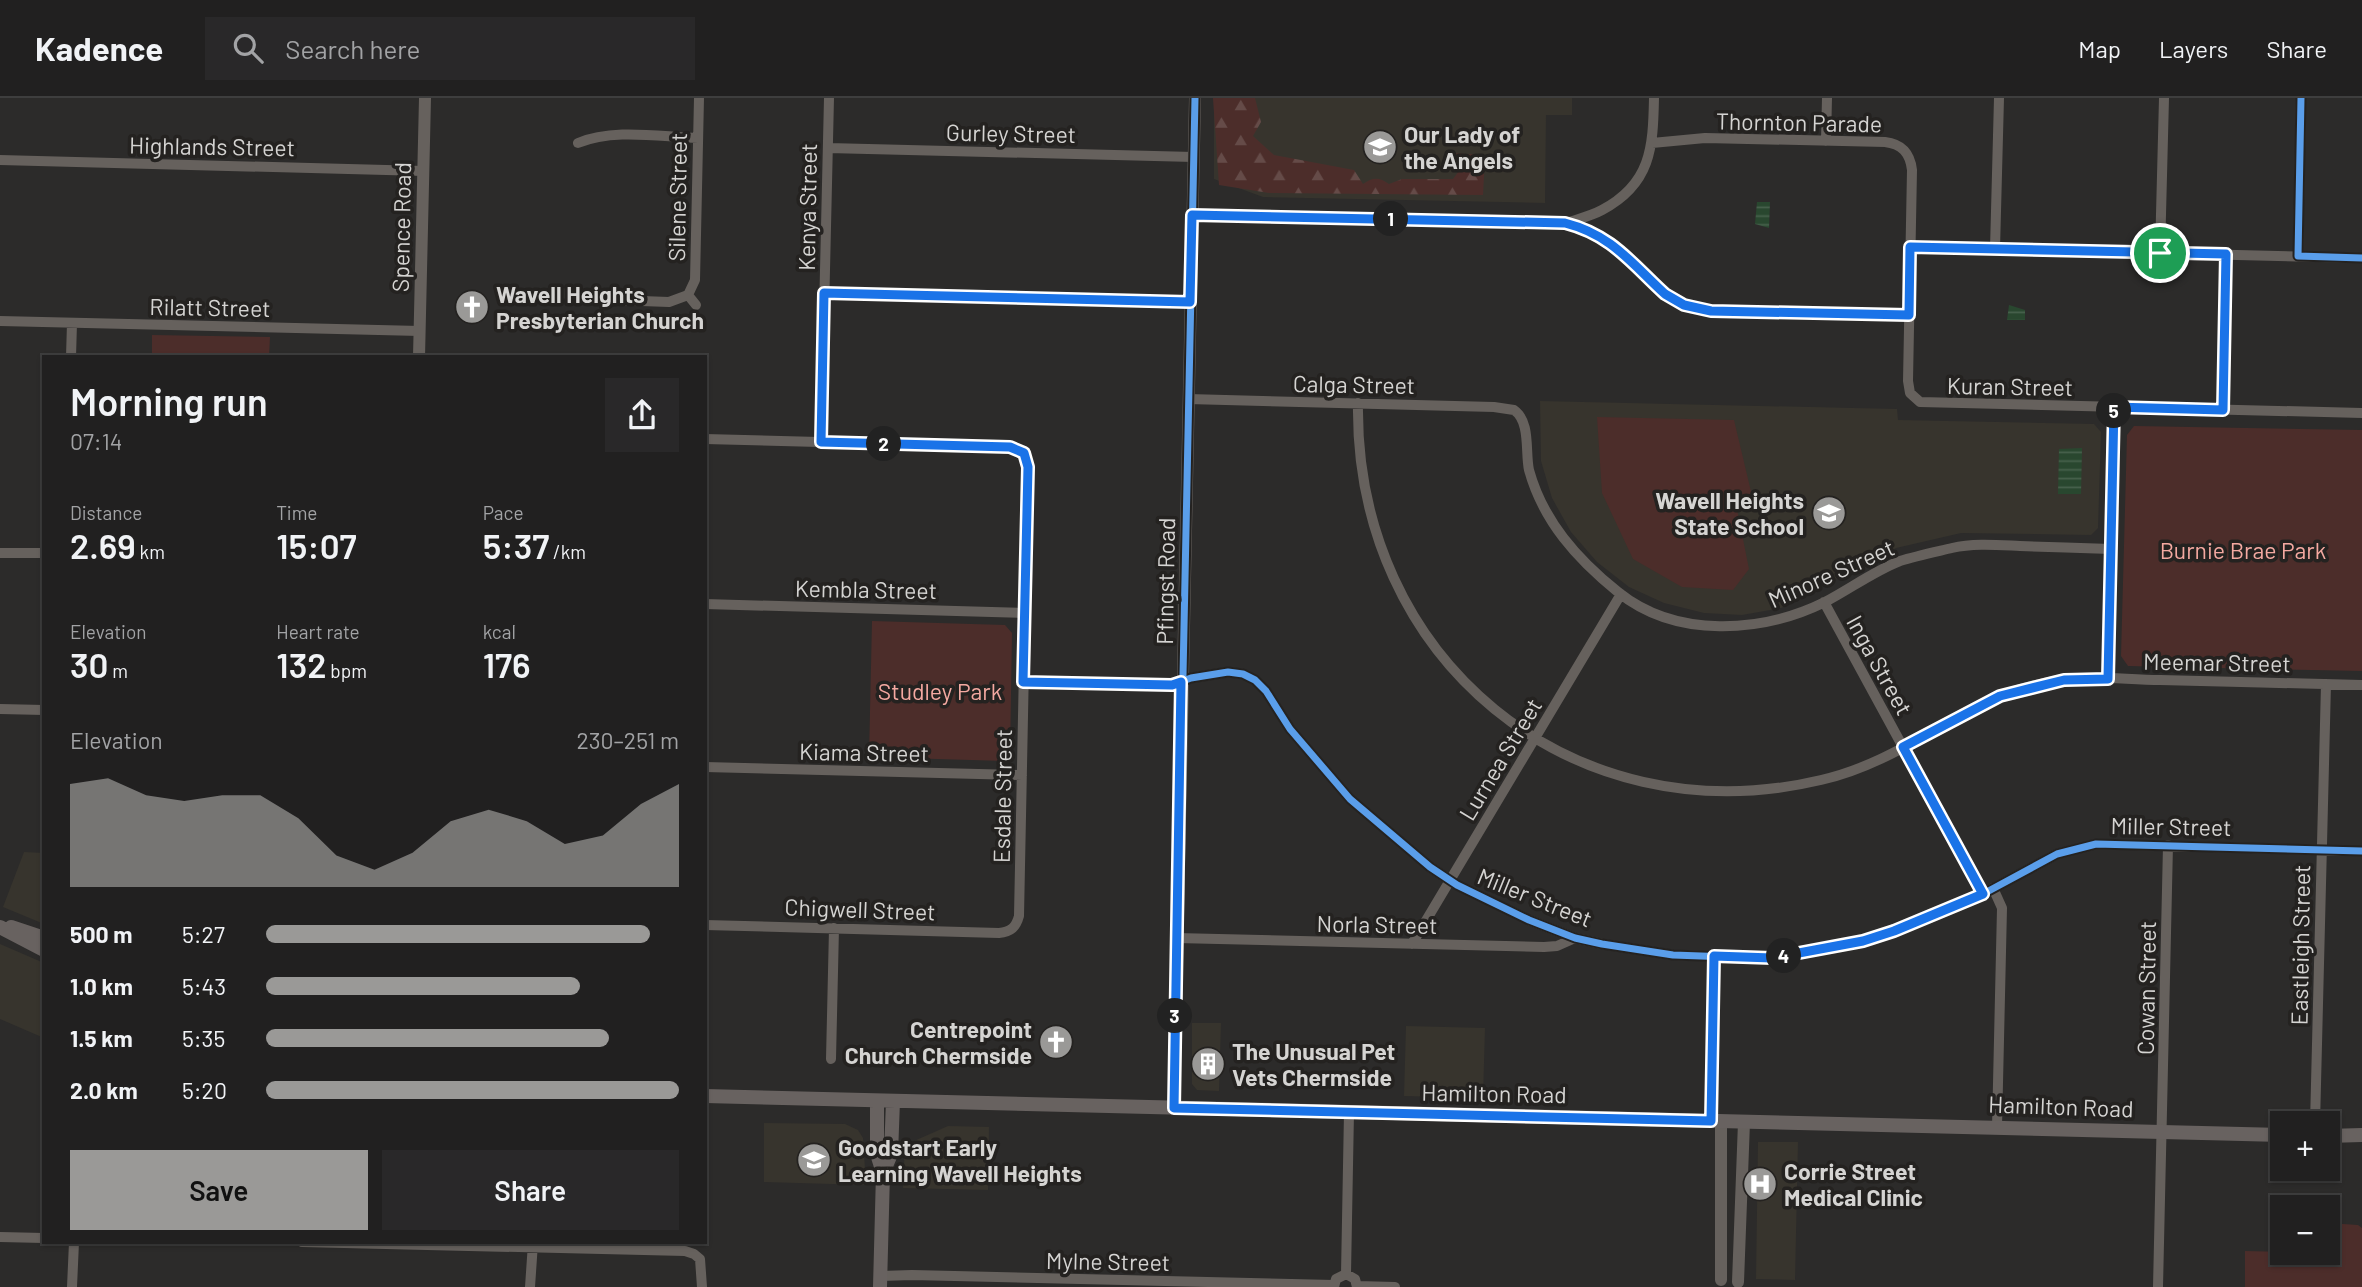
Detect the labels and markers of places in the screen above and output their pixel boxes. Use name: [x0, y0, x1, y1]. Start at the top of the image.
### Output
place label: Our Lady of the Angels: [1404, 120, 1520, 174]
school or university icon: Our Lady of the Angels: [1361, 128, 1399, 166]
pin: 1: [1374, 202, 1408, 236]
pin: [2130, 223, 2190, 283]
place label: Wavell Heights Presbyterian Church: [496, 280, 704, 334]
church icon: Wavell Heights Presbyterian Church: [453, 288, 491, 326]
pin: 5: [2096, 394, 2132, 428]
pin: 2: [866, 426, 902, 462]
place label: Wavell Heights State School: [1655, 486, 1804, 540]
school or university icon: Wavell Heights State School: [1810, 494, 1848, 532]
pin: 4: [1766, 938, 1802, 974]
pin: 3: [1158, 998, 1192, 1034]
place label: Centrepoint Church Chermside: [845, 1015, 1032, 1069]
church icon: Centrepoint Church Chermside: [1037, 1023, 1075, 1061]
place label: The Unusual Pet Vets Chermside: [1232, 1037, 1395, 1091]
building icon: The Unusual Pet Vets Chermside: [1189, 1045, 1227, 1083]
place label: Goodstart Early Learning Wavell Heights: [838, 1133, 1082, 1187]
school or university icon: Goodstart Early Learning Wavell Heights: [795, 1141, 833, 1179]
place label: Corrie Street Medical Clinic: [1784, 1157, 1923, 1211]
hospital icon: Corrie Street Medical Clinic: [1741, 1165, 1779, 1203]

